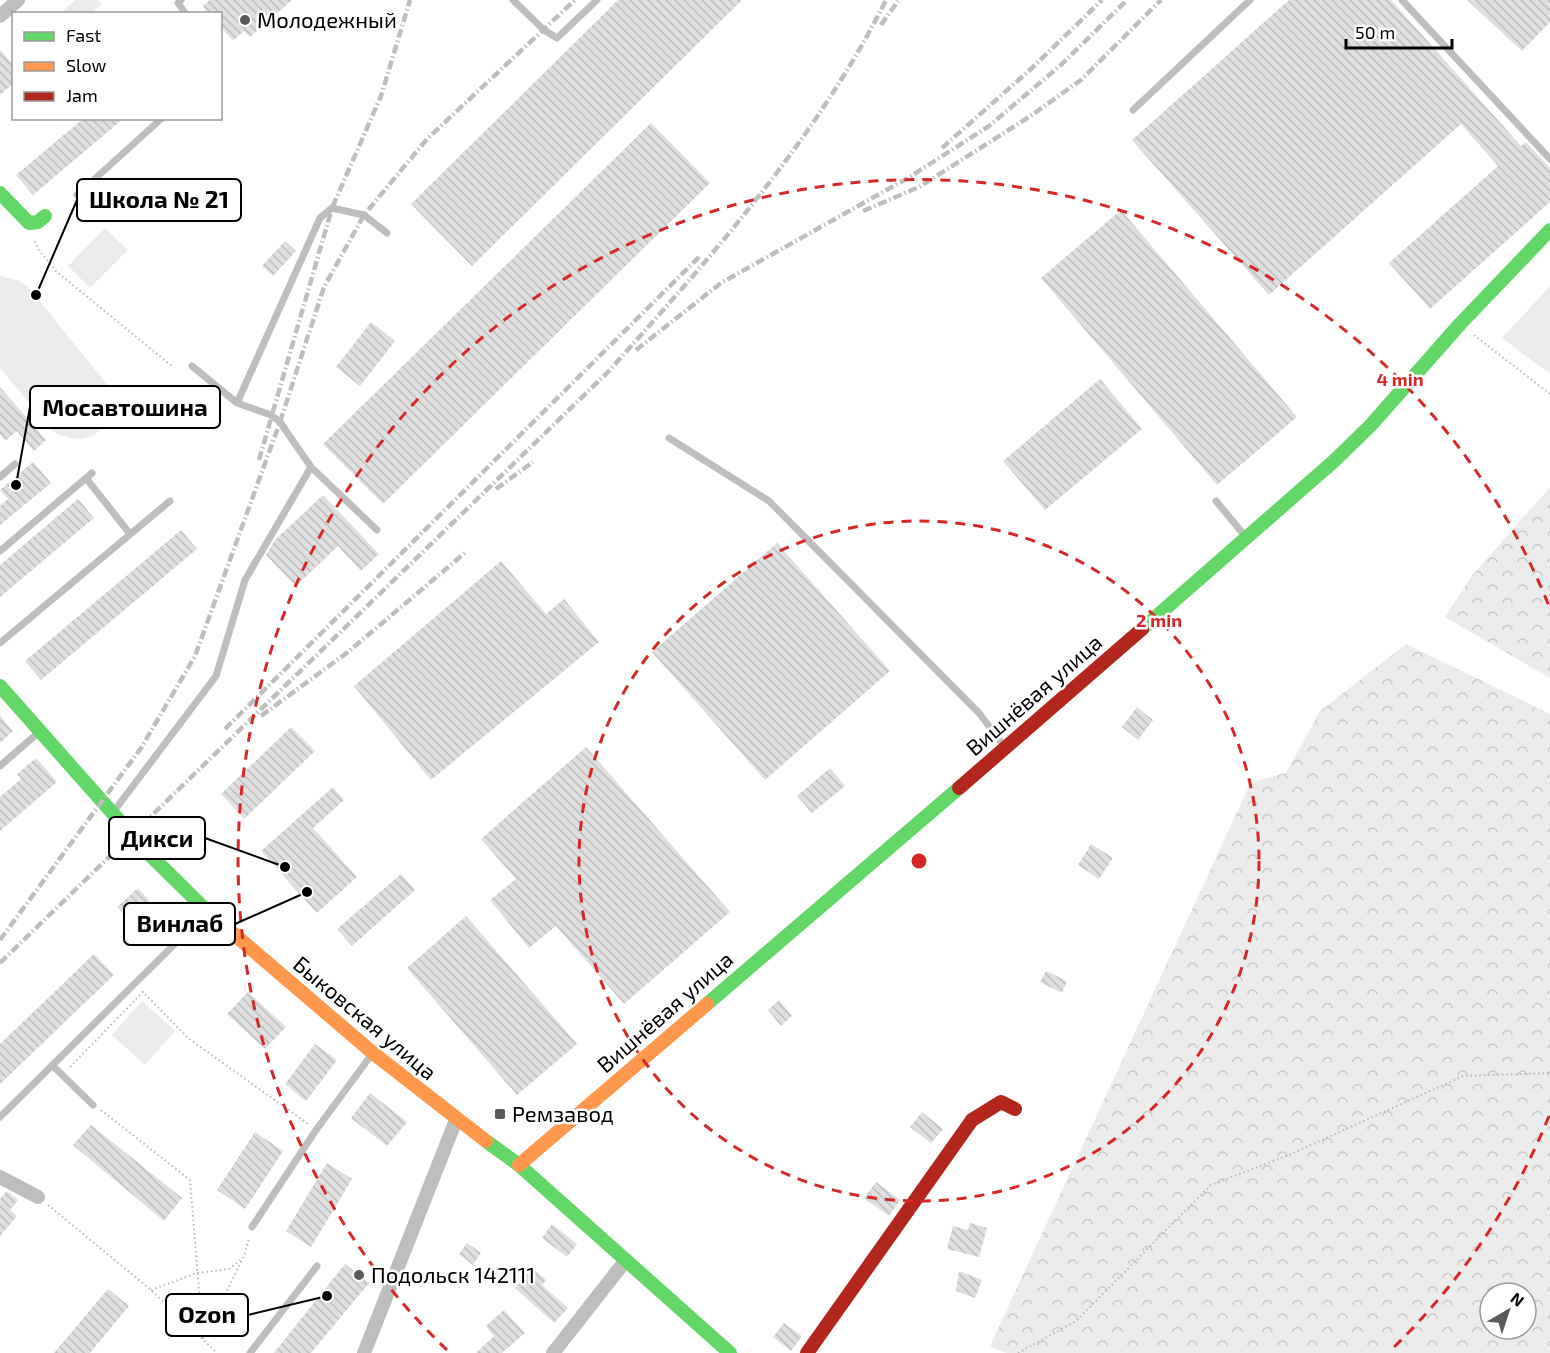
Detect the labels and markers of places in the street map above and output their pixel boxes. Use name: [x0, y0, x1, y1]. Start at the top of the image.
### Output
place label: Молодежный: [257, 6, 397, 32]
marker: Молодежный: [238, 13, 252, 27]
callout: Школа № 21: [77, 179, 241, 221]
callout: Мосавтошина: [30, 386, 220, 428]
callout: Дикси: [109, 817, 205, 859]
centre of rings: [909, 851, 929, 871]
callout: Винлаб: [124, 903, 235, 945]
place label: Ремзавод: [512, 1100, 614, 1126]
marker: Ремзавод: [493, 1107, 507, 1121]
place label: Подольск 142111: [371, 1261, 535, 1287]
marker: Подольск 142111: [352, 1268, 366, 1282]
callout: Ozon: [166, 1294, 248, 1336]

